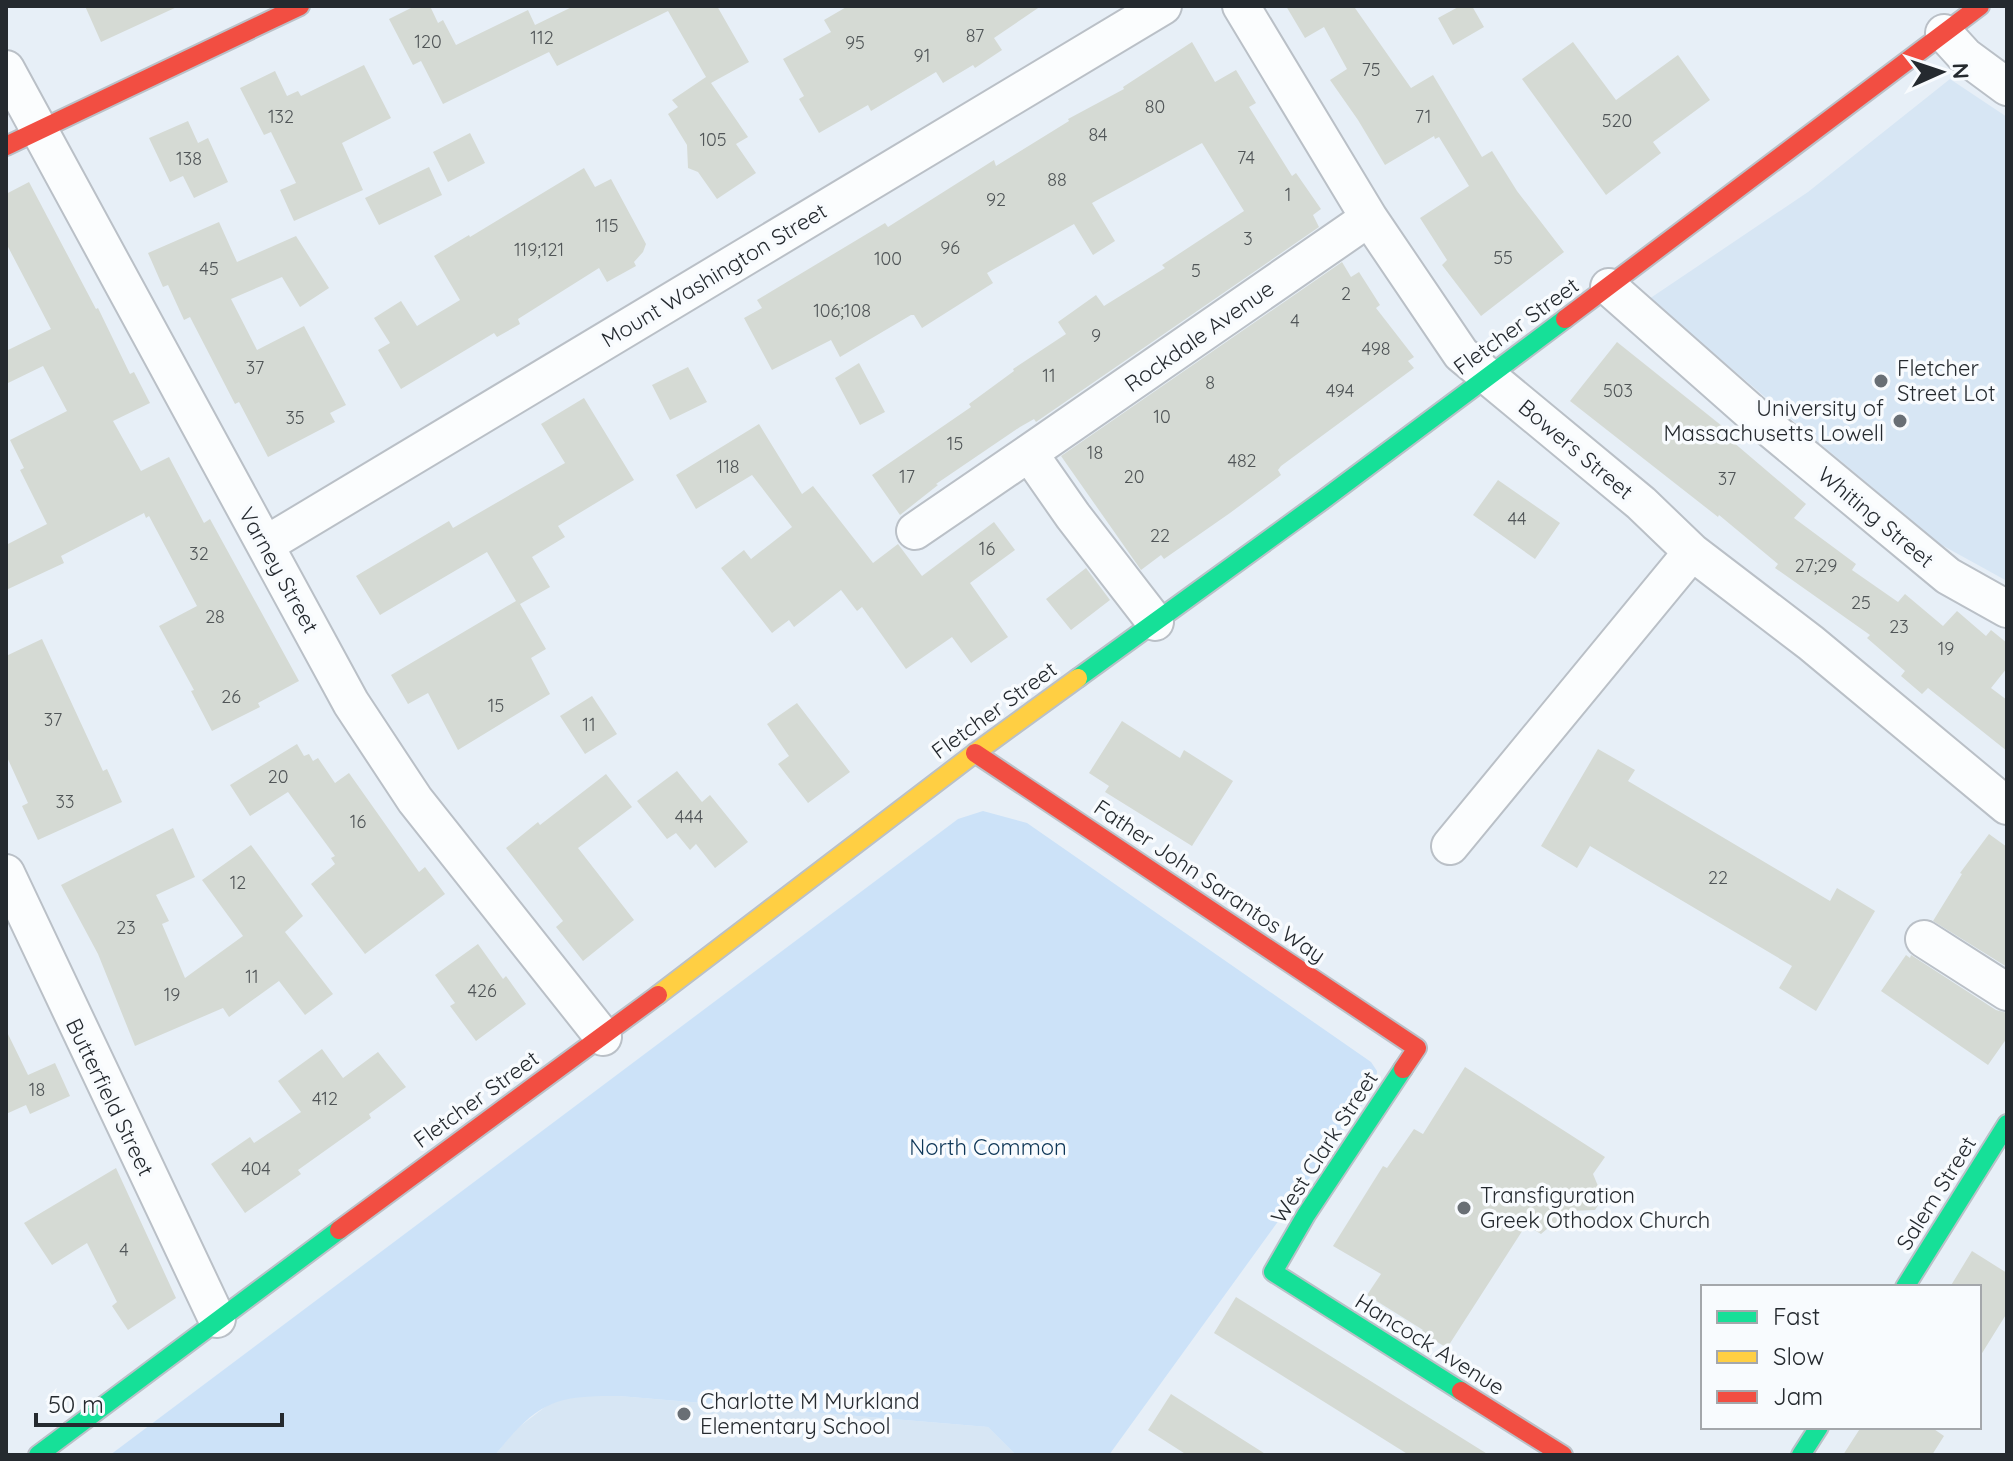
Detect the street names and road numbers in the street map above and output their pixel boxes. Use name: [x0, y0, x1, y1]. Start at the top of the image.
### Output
street label: Mount Washington Street: [596, 197, 832, 353]
street label: Fletcher Street: [1448, 271, 1584, 381]
street label: Rockdale Avenue: [1119, 274, 1279, 398]
street label: Bowers Street: [1513, 393, 1639, 505]
street label: Whiting Street: [1812, 460, 1940, 574]
street label: Varney Street: [233, 502, 325, 638]
street label: Fletcher Street: [926, 655, 1062, 765]
street label: Father John Sarantos Way: [1089, 793, 1331, 969]
street label: Butterfield Street: [60, 1014, 160, 1180]
street label: Fletcher Street: [408, 1044, 544, 1154]
street label: West Clark Street: [1264, 1065, 1384, 1229]
street label: Salem Street: [1890, 1131, 1982, 1255]
street label: Hancock Avenue: [1350, 1287, 1510, 1401]

